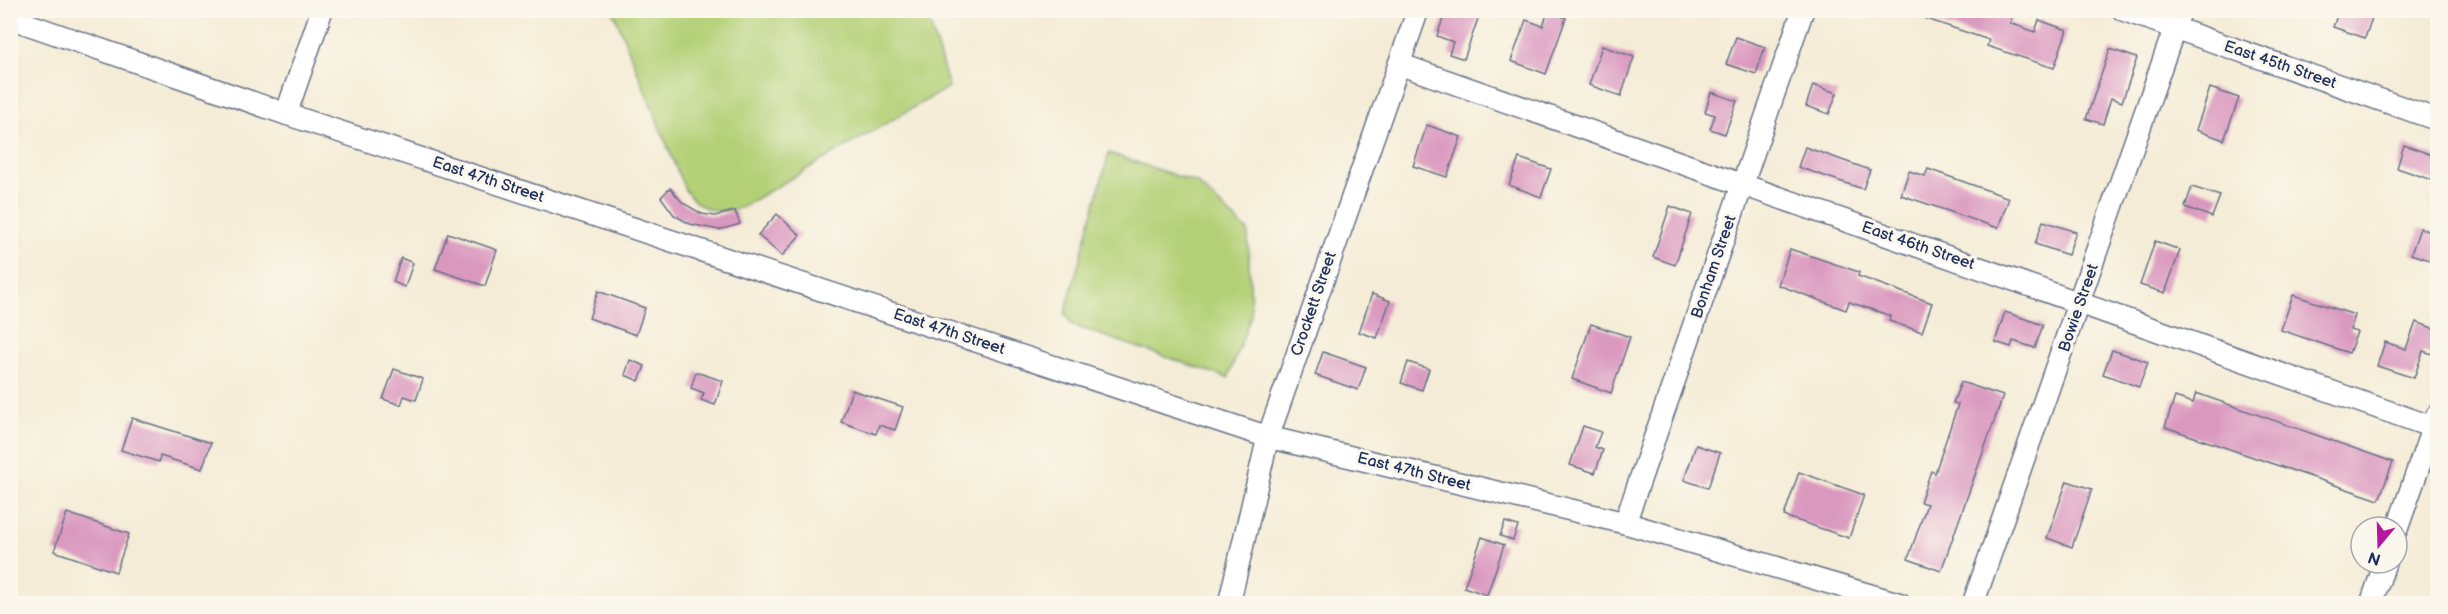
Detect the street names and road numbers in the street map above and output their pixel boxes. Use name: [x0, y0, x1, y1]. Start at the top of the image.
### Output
street label: East 45th Street: [2221, 37, 2339, 93]
street label: East 47th Street: [430, 153, 546, 207]
street label: Bonham Street: [1687, 213, 1741, 321]
street label: East 46th Street: [1859, 218, 1977, 274]
street label: Crockett Street: [1287, 249, 1341, 359]
street label: Bowie Street: [2055, 261, 2103, 355]
street label: East 47th Street: [891, 305, 1007, 359]
street label: East 47th Street: [1355, 449, 1473, 495]

